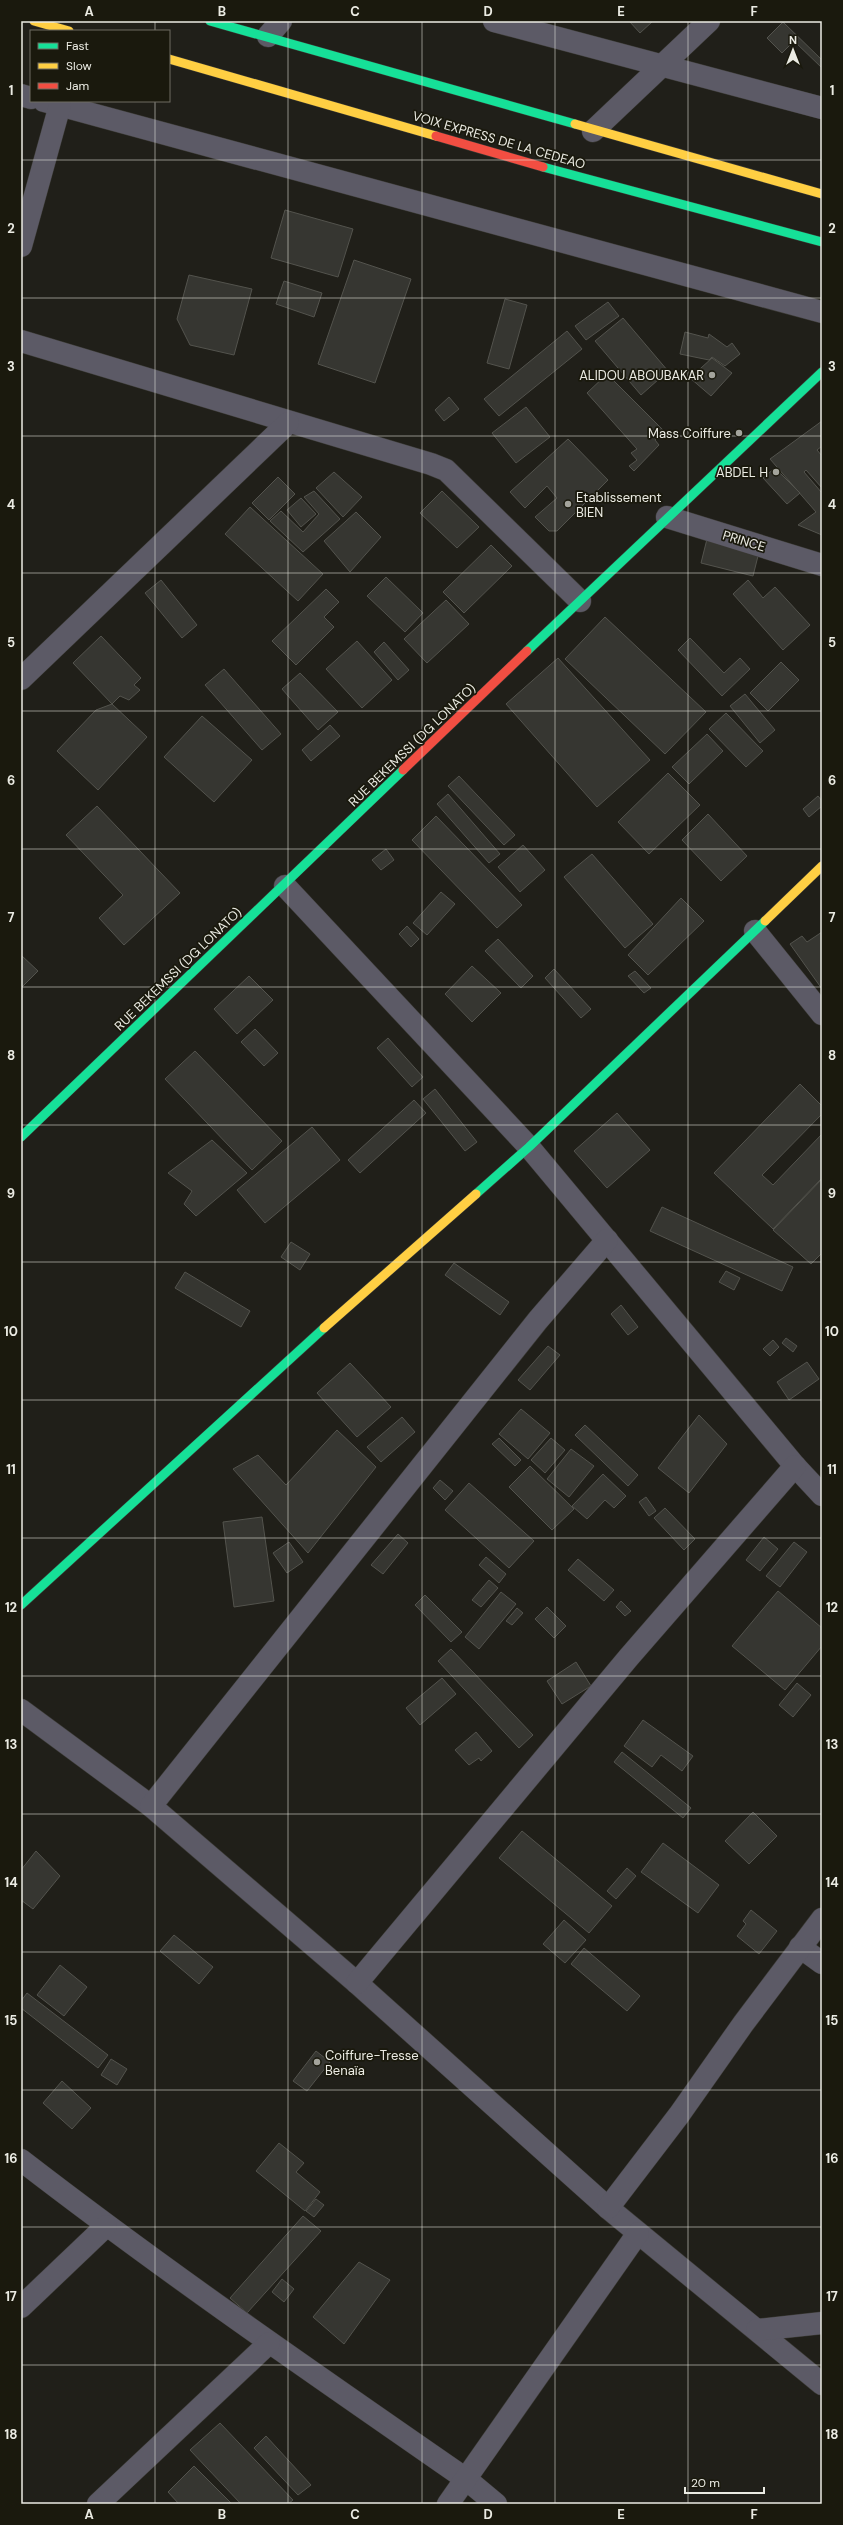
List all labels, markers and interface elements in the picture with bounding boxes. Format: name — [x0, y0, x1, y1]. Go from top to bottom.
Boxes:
text: A — [84, 3, 94, 20]
text: B — [218, 3, 226, 20]
text: C — [350, 3, 360, 20]
text: D — [483, 3, 493, 20]
text: E — [617, 3, 625, 20]
text: F — [750, 3, 758, 20]
legend — [30, 30, 170, 102]
north arrow — [773, 30, 813, 70]
text: N — [789, 33, 797, 47]
text: Fast — [66, 38, 89, 54]
text: Slow — [66, 58, 92, 74]
text: Jam — [66, 78, 89, 94]
text: 1 — [9, 82, 13, 99]
text: 1 — [830, 82, 834, 99]
street label: VOIX EXPRESS DE LA CEDEAO — [411, 107, 587, 173]
text: 2 — [7, 220, 15, 237]
text: 2 — [828, 220, 836, 237]
text: 3 — [7, 358, 15, 375]
text: 3 — [828, 358, 836, 375]
place label: ALIDOU ABOUBAKAR — [579, 367, 704, 384]
marker: ALIDOU ABOUBAKAR — [707, 370, 717, 380]
place label: Mass Coiffure — [648, 425, 731, 442]
marker: Mass Coiffure — [734, 428, 744, 438]
place label: ABDEL H — [716, 464, 768, 481]
marker: ABDEL H — [771, 467, 781, 477]
place label: Etablissement BIEN — [576, 489, 662, 521]
text: 4 — [7, 496, 15, 513]
text: 4 — [828, 496, 836, 513]
marker: Etablissement BIEN — [563, 499, 573, 509]
street label: PRINCE — [720, 526, 768, 556]
text: 5 — [7, 634, 15, 651]
text: 5 — [828, 634, 836, 651]
street label: RUE BEKEMSSI (DG LONATO) — [345, 680, 479, 810]
text: 6 — [7, 772, 15, 789]
text: 6 — [828, 772, 836, 789]
street label: RUE BEKEMSSI (DG LONATO) — [111, 904, 245, 1034]
text: 7 — [8, 909, 15, 926]
text: 7 — [829, 909, 836, 926]
text: 8 — [7, 1047, 15, 1064]
text: 8 — [828, 1047, 836, 1064]
text: 9 — [7, 1185, 15, 1202]
text: 9 — [828, 1185, 836, 1202]
text: 10 — [4, 1323, 18, 1340]
text: 10 — [825, 1323, 839, 1340]
text: 11 — [6, 1461, 16, 1478]
text: 11 — [827, 1461, 837, 1478]
text: 12 — [5, 1599, 17, 1616]
text: 12 — [826, 1599, 838, 1616]
text: 13 — [5, 1736, 17, 1753]
text: 13 — [826, 1736, 838, 1753]
text: 14 — [4, 1874, 18, 1891]
text: 14 — [825, 1874, 839, 1891]
text: 15 — [5, 2012, 17, 2029]
text: 15 — [826, 2012, 838, 2029]
place label: Coiffure-Tresse Benaïa — [325, 2047, 419, 2079]
marker: Coiffure-Tresse Benaïa — [312, 2057, 322, 2067]
text: 16 — [5, 2150, 17, 2167]
text: 16 — [826, 2150, 838, 2167]
text: 17 — [5, 2288, 17, 2305]
text: 17 — [826, 2288, 838, 2305]
text: 18 — [5, 2426, 17, 2443]
text: 18 — [826, 2426, 838, 2443]
scale bar — [685, 2469, 764, 2495]
text: 20 m — [691, 2475, 720, 2491]
text: A — [84, 2506, 94, 2523]
text: B — [218, 2506, 226, 2523]
text: C — [350, 2506, 360, 2523]
text: D — [483, 2506, 493, 2523]
text: E — [617, 2506, 625, 2523]
text: F — [750, 2506, 758, 2523]

